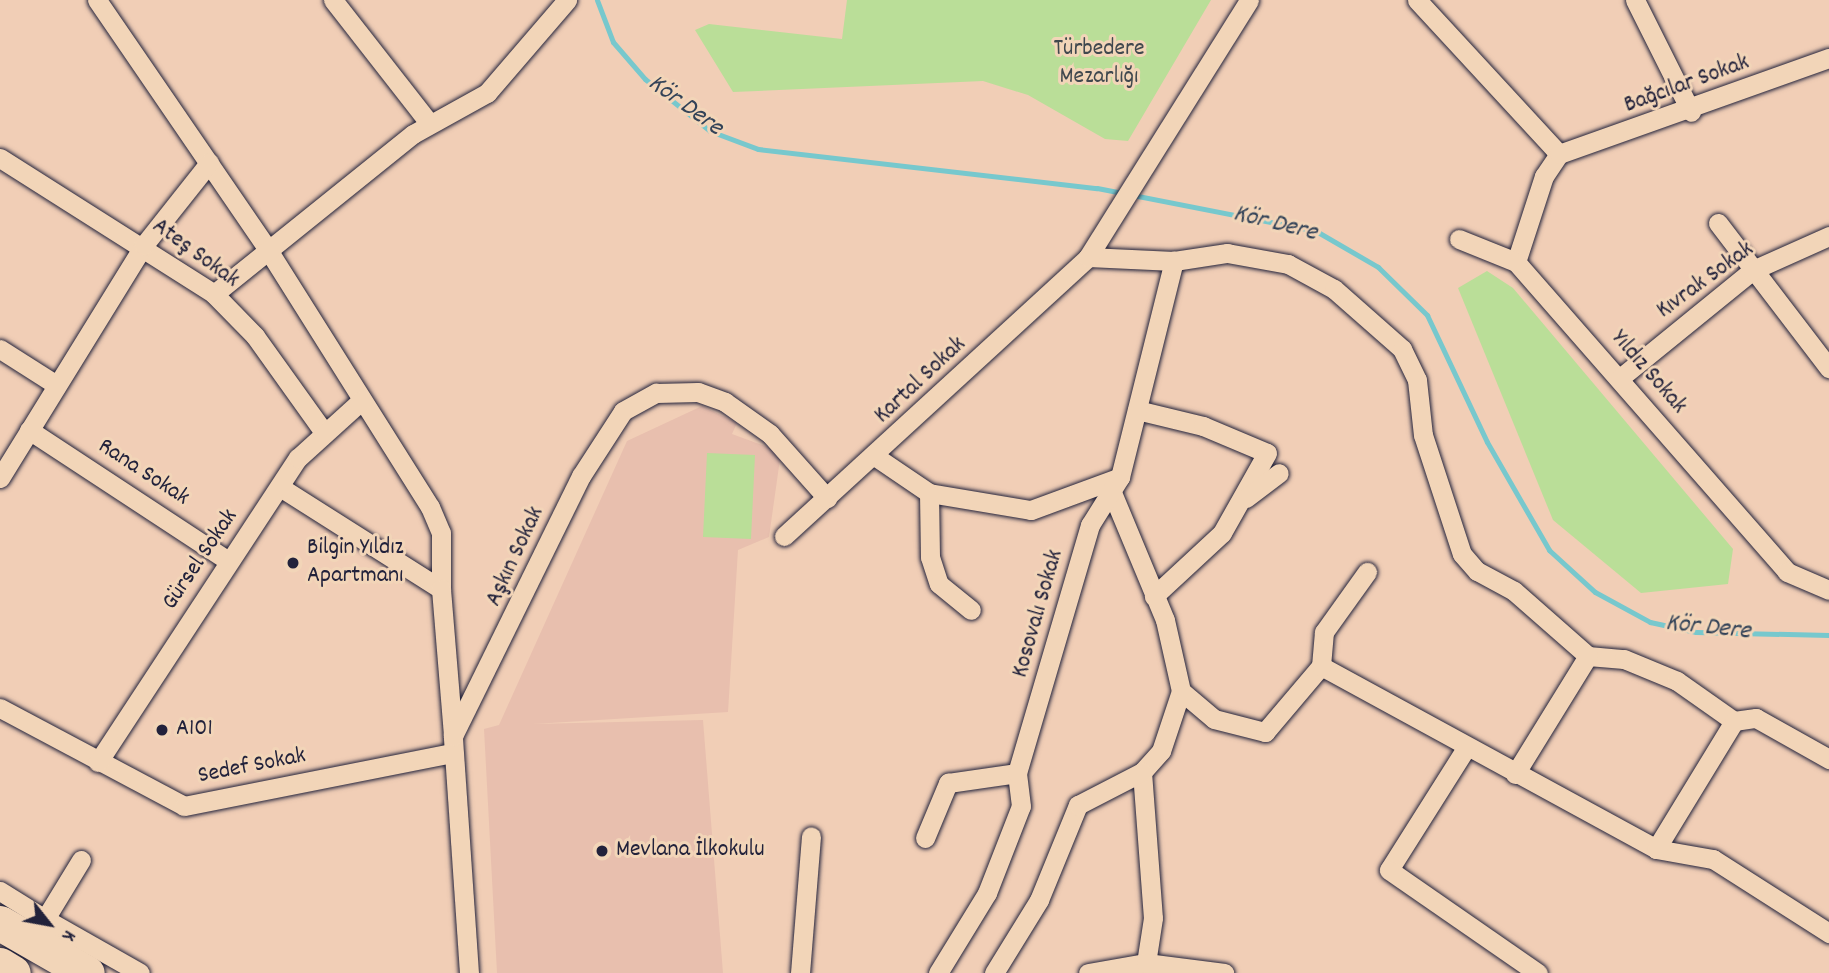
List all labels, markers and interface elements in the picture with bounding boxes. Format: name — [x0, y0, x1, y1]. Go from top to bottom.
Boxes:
park label: Türbedere Mezarlığı — [1053, 36, 1145, 92]
street label: Bağcılar Sokak — [1621, 49, 1753, 121]
water label: Kör Dere — [641, 68, 729, 144]
water label: Kör Dere — [1230, 199, 1320, 249]
street label: Ateş Sokak — [146, 213, 244, 295]
street label: Kıvrak Sokak — [1652, 236, 1760, 326]
street label: Yıldız Sokak — [1604, 325, 1692, 421]
street label: Kartal Sokak — [869, 331, 973, 431]
street label: Rana Sokak — [92, 433, 194, 513]
street label: Aşkın Sokak — [480, 503, 552, 611]
street label: Gürsel Sokak — [157, 504, 245, 616]
place label: Bilgin Yıldız Apartmanı — [307, 535, 404, 591]
street label: Kosovalı Sokak — [1007, 547, 1071, 681]
marker: Bilgin Yıldız Apartmanı — [285, 555, 301, 571]
water label: Kör Dere — [1664, 608, 1752, 648]
place label: A101 — [176, 716, 213, 744]
marker: A101 — [154, 722, 170, 738]
street label: Sedef Sokak — [196, 742, 308, 792]
place label: Mevlana İlkokulu — [616, 837, 765, 865]
marker: Mevlana İlkokulu — [594, 843, 610, 859]
north arrow — [14, 889, 84, 959]
text: K — [54, 924, 81, 946]

